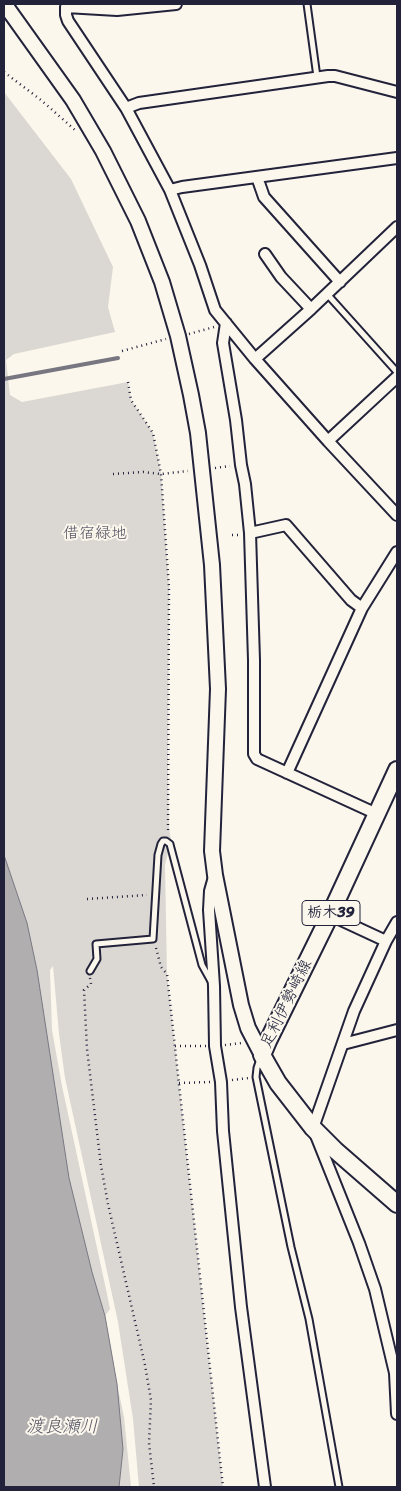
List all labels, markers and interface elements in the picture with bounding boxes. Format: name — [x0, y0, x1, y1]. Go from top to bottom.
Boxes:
park label: 借宿緑地 — [63, 524, 127, 544]
road number: 栃木39 — [302, 900, 360, 926]
street label: 足利伊勢崎線 — [257, 957, 317, 1051]
water label: 渡良瀬川 — [26, 1416, 98, 1438]

